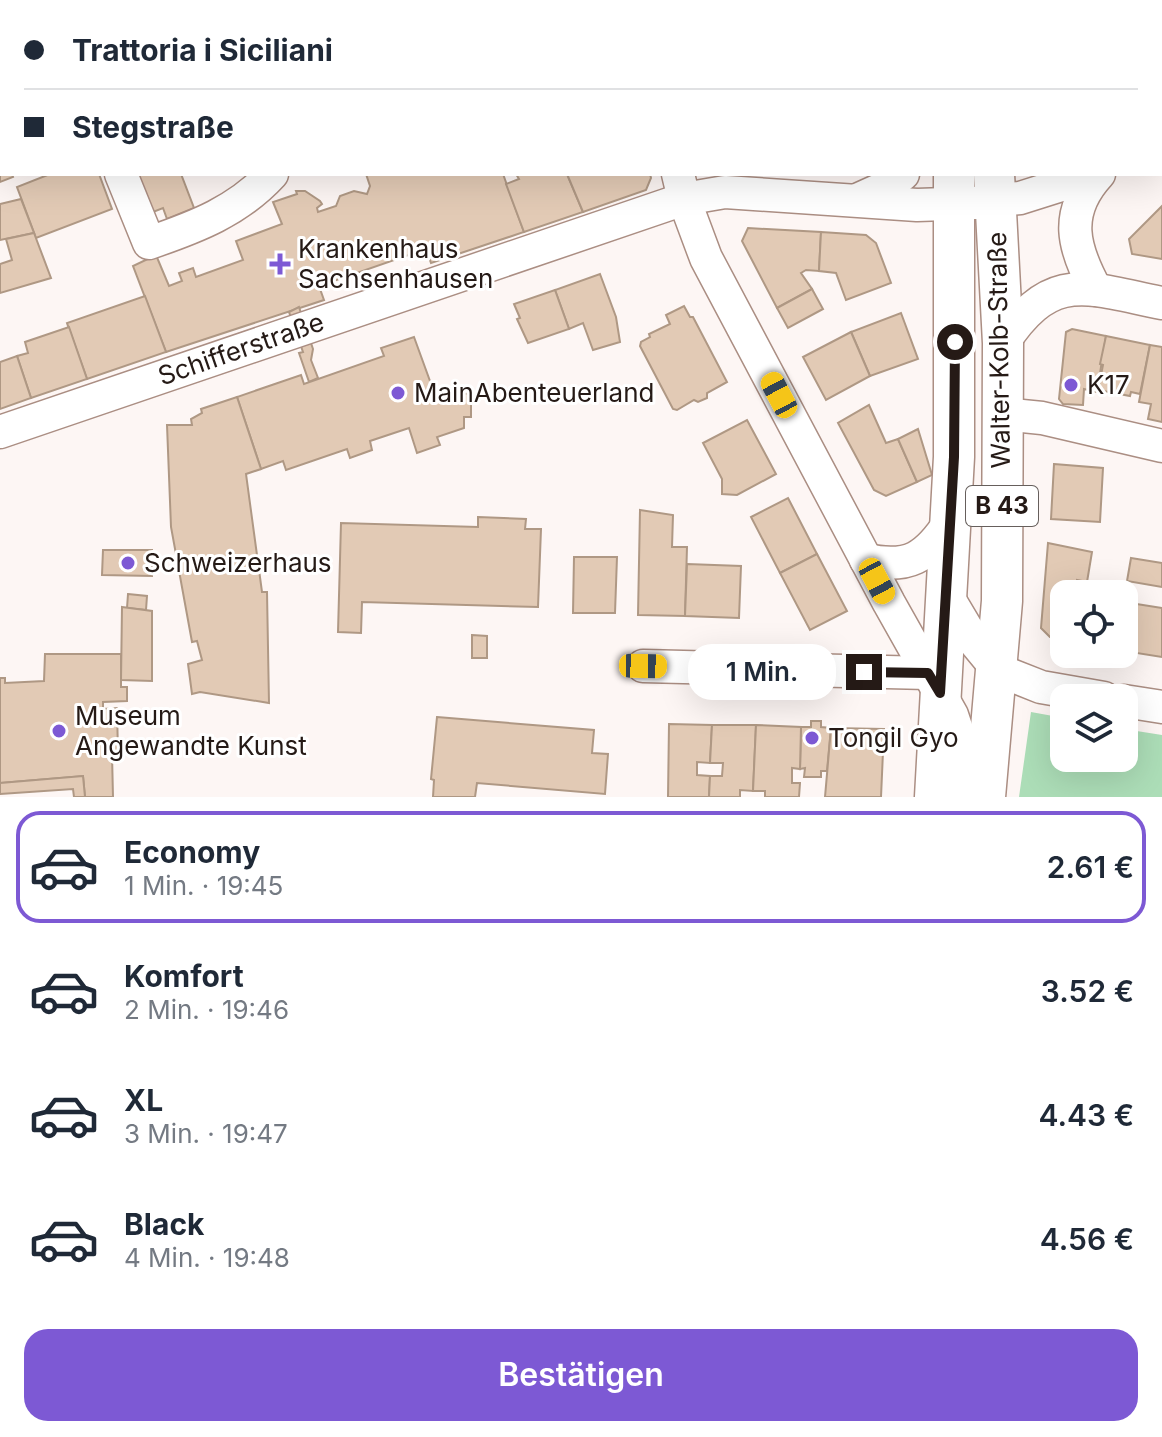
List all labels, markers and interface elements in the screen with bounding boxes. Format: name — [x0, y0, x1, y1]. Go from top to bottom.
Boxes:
text: Trattoria i Siciliani — [72, 32, 333, 68]
text: Stegstraße — [72, 109, 234, 145]
street label: Walter-Kolb-Straße — [981, 231, 1016, 469]
place label: Krankenhaus Sachsenhausen — [298, 233, 493, 294]
marker: Krankenhaus Sachsenhausen — [269, 253, 291, 275]
street label: Schifferstraße — [154, 306, 328, 391]
route start — [937, 324, 973, 360]
car — [757, 368, 801, 422]
place label: K17 — [1087, 369, 1130, 400]
marker: K17 — [1062, 376, 1080, 394]
place label: MainAbenteuerland — [414, 377, 654, 408]
marker: MainAbenteuerland — [389, 384, 407, 402]
road number: B 43 — [966, 486, 1038, 526]
place label: Schweizerhaus — [144, 547, 332, 578]
marker: Schweizerhaus — [119, 554, 137, 572]
car — [855, 554, 899, 608]
map controls — [1050, 580, 1138, 772]
button: locate — [1050, 580, 1138, 668]
callout: 1 Min. — [688, 644, 836, 700]
car — [619, 654, 667, 678]
route end — [846, 654, 882, 690]
text: 1 Min. — [726, 656, 798, 687]
button: layers — [1050, 684, 1138, 772]
place label: Museum Angewandte Kunst — [75, 700, 307, 761]
marker: Museum Angewandte Kunst — [50, 722, 68, 740]
place label: Tongil Gyo — [828, 722, 959, 753]
marker: Tongil Gyo — [803, 729, 821, 747]
icon: car — [28, 831, 100, 903]
text: Economy — [124, 834, 260, 870]
text: 2.61 € — [1047, 849, 1134, 885]
text: 1 Min. · 19:45 — [124, 870, 283, 901]
icon: car — [28, 955, 100, 1027]
text: Komfort — [124, 958, 244, 994]
text: 3.52 € — [1041, 973, 1134, 1009]
text: 2 Min. · 19:46 — [124, 994, 289, 1025]
icon: car — [28, 1079, 100, 1151]
text: XL — [124, 1082, 163, 1118]
text: 4.43 € — [1038, 1097, 1134, 1133]
text: 3 Min. · 19:47 — [124, 1118, 288, 1149]
icon: car — [28, 1203, 100, 1275]
text: Black — [124, 1206, 204, 1242]
text: 4.56 € — [1040, 1221, 1134, 1257]
text: 4 Min. · 19:48 — [124, 1242, 290, 1273]
button: Bestätigen — [24, 1329, 1138, 1421]

